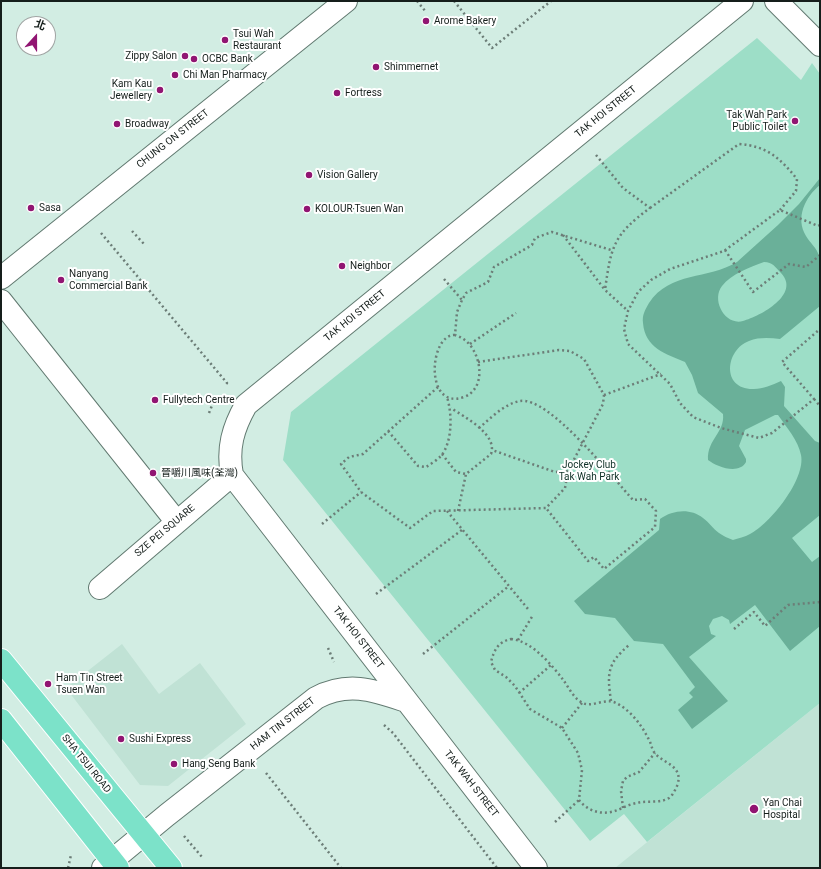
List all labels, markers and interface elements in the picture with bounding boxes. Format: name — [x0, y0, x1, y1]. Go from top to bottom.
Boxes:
place label: Arome Bakery — [434, 15, 496, 27]
north arrow — [16, 16, 56, 56]
marker: Arome Bakery — [421, 16, 431, 26]
text: 北 — [33, 17, 48, 33]
place label: Tsui Wah Restaurant — [233, 28, 281, 52]
marker: Tsui Wah Restaurant — [220, 35, 230, 45]
place label: Zippy Salon — [125, 50, 177, 62]
marker: Zippy Salon — [180, 51, 190, 61]
place label: OCBC Bank — [202, 53, 253, 65]
marker: OCBC Bank — [189, 54, 199, 64]
place label: Shimmernet — [384, 61, 438, 73]
marker: Shimmernet — [371, 62, 381, 72]
place label: Chi Man Pharmacy — [183, 69, 267, 81]
marker: Chi Man Pharmacy — [170, 70, 180, 80]
place label: Kam Kau Jewellery — [110, 78, 152, 102]
street label: TAK HOI STREET — [573, 84, 639, 140]
marker: Kam Kau Jewellery — [155, 85, 165, 95]
place label: Fortress — [345, 87, 382, 99]
marker: Fortress — [332, 88, 342, 98]
street label: CHUNG ON STREET — [134, 107, 212, 171]
place label: Tak Wah Park Public Toilet — [726, 109, 787, 132]
marker: Tak Wah Park Public Toilet — [790, 116, 800, 126]
place label: Broadway — [125, 118, 169, 130]
marker: Broadway — [112, 119, 122, 129]
place label: Vision Gallery — [317, 169, 378, 181]
marker: Vision Gallery — [304, 170, 314, 180]
place label: Sasa — [39, 202, 61, 214]
marker: Sasa — [26, 203, 36, 213]
place label: KOLOUR‧Tsuen Wan — [315, 203, 404, 215]
marker: KOLOUR‧Tsuen Wan — [302, 204, 312, 214]
place label: Neighbor — [350, 260, 391, 272]
marker: Neighbor — [337, 261, 347, 271]
place label: Nanyang Commercial Bank — [69, 268, 148, 292]
marker: Nanyang Commercial Bank — [56, 275, 66, 285]
street label: TAK HOI STREET — [322, 288, 388, 344]
place label: Fullytech Centre — [163, 394, 235, 406]
marker: Fullytech Centre — [150, 395, 160, 405]
park label: Jockey Club Tak Wah Park — [559, 459, 619, 482]
place label: 晉嚼川風味(荃灣) — [161, 467, 238, 479]
marker: 晉嚼川風味(荃灣) — [148, 468, 158, 478]
street label: SZE PEI SQUARE — [132, 502, 198, 560]
street label: TAK HOI STREET — [330, 605, 386, 671]
place label: Ham Tin Street Tsuen Wan — [56, 672, 123, 696]
marker: Ham Tin Street Tsuen Wan — [43, 679, 53, 689]
street label: HAM TIN STREET — [248, 695, 318, 753]
street label: SHA TSUI ROAD — [59, 732, 113, 796]
place label: Sushi Express — [129, 733, 191, 745]
marker: Sushi Express — [116, 734, 126, 744]
street label: TAK WAH STREET — [441, 748, 501, 820]
place label: Hang Seng Bank — [182, 758, 255, 770]
marker: Hang Seng Bank — [169, 759, 179, 769]
place label: Yan Chai Hospital — [763, 797, 802, 820]
marker: Yan Chai Hospital — [748, 803, 760, 815]

